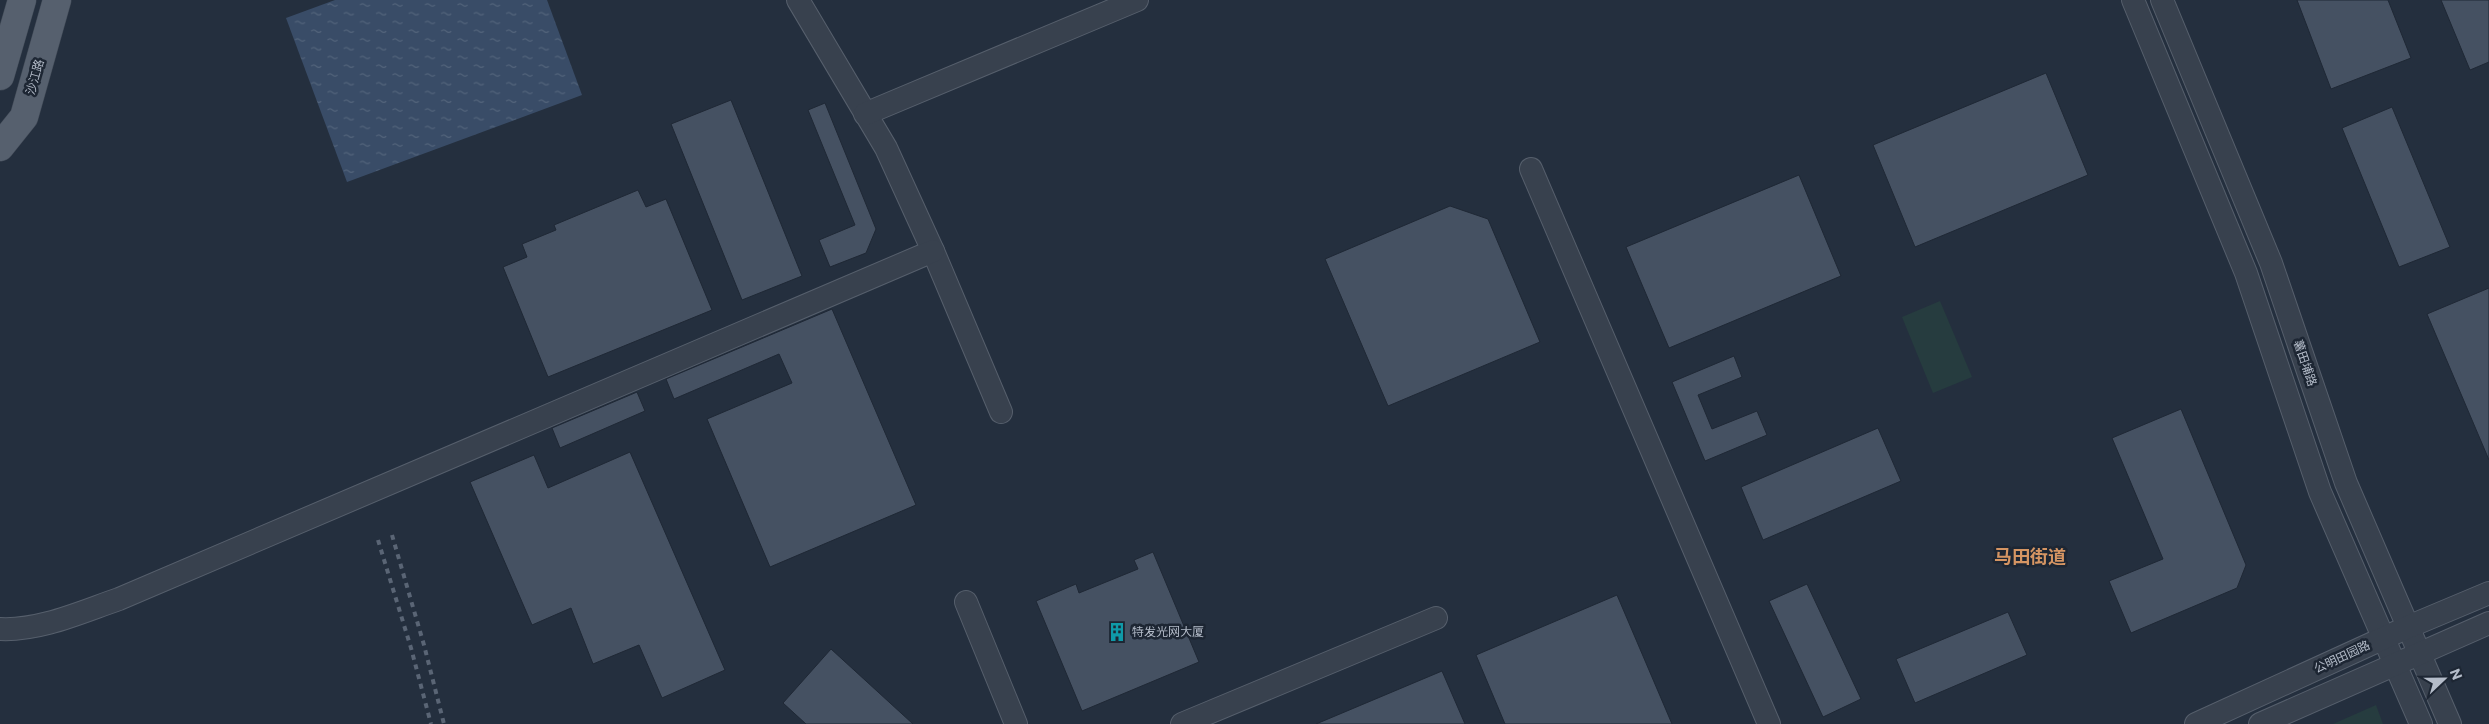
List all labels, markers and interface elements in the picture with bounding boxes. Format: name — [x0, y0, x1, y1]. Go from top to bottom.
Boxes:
street label: 沙江路 — [22, 57, 46, 96]
street label: 薯田埔路 — [2292, 338, 2320, 388]
district label: 马田街道 — [1994, 545, 2066, 567]
building icon: 特发光网大厦 — [1106, 621, 1128, 643]
place label: 特发光网大厦 — [1132, 624, 1204, 638]
street label: 公明田园路 — [2311, 637, 2372, 675]
north arrow — [2419, 654, 2469, 704]
text: N — [2447, 666, 2466, 682]

